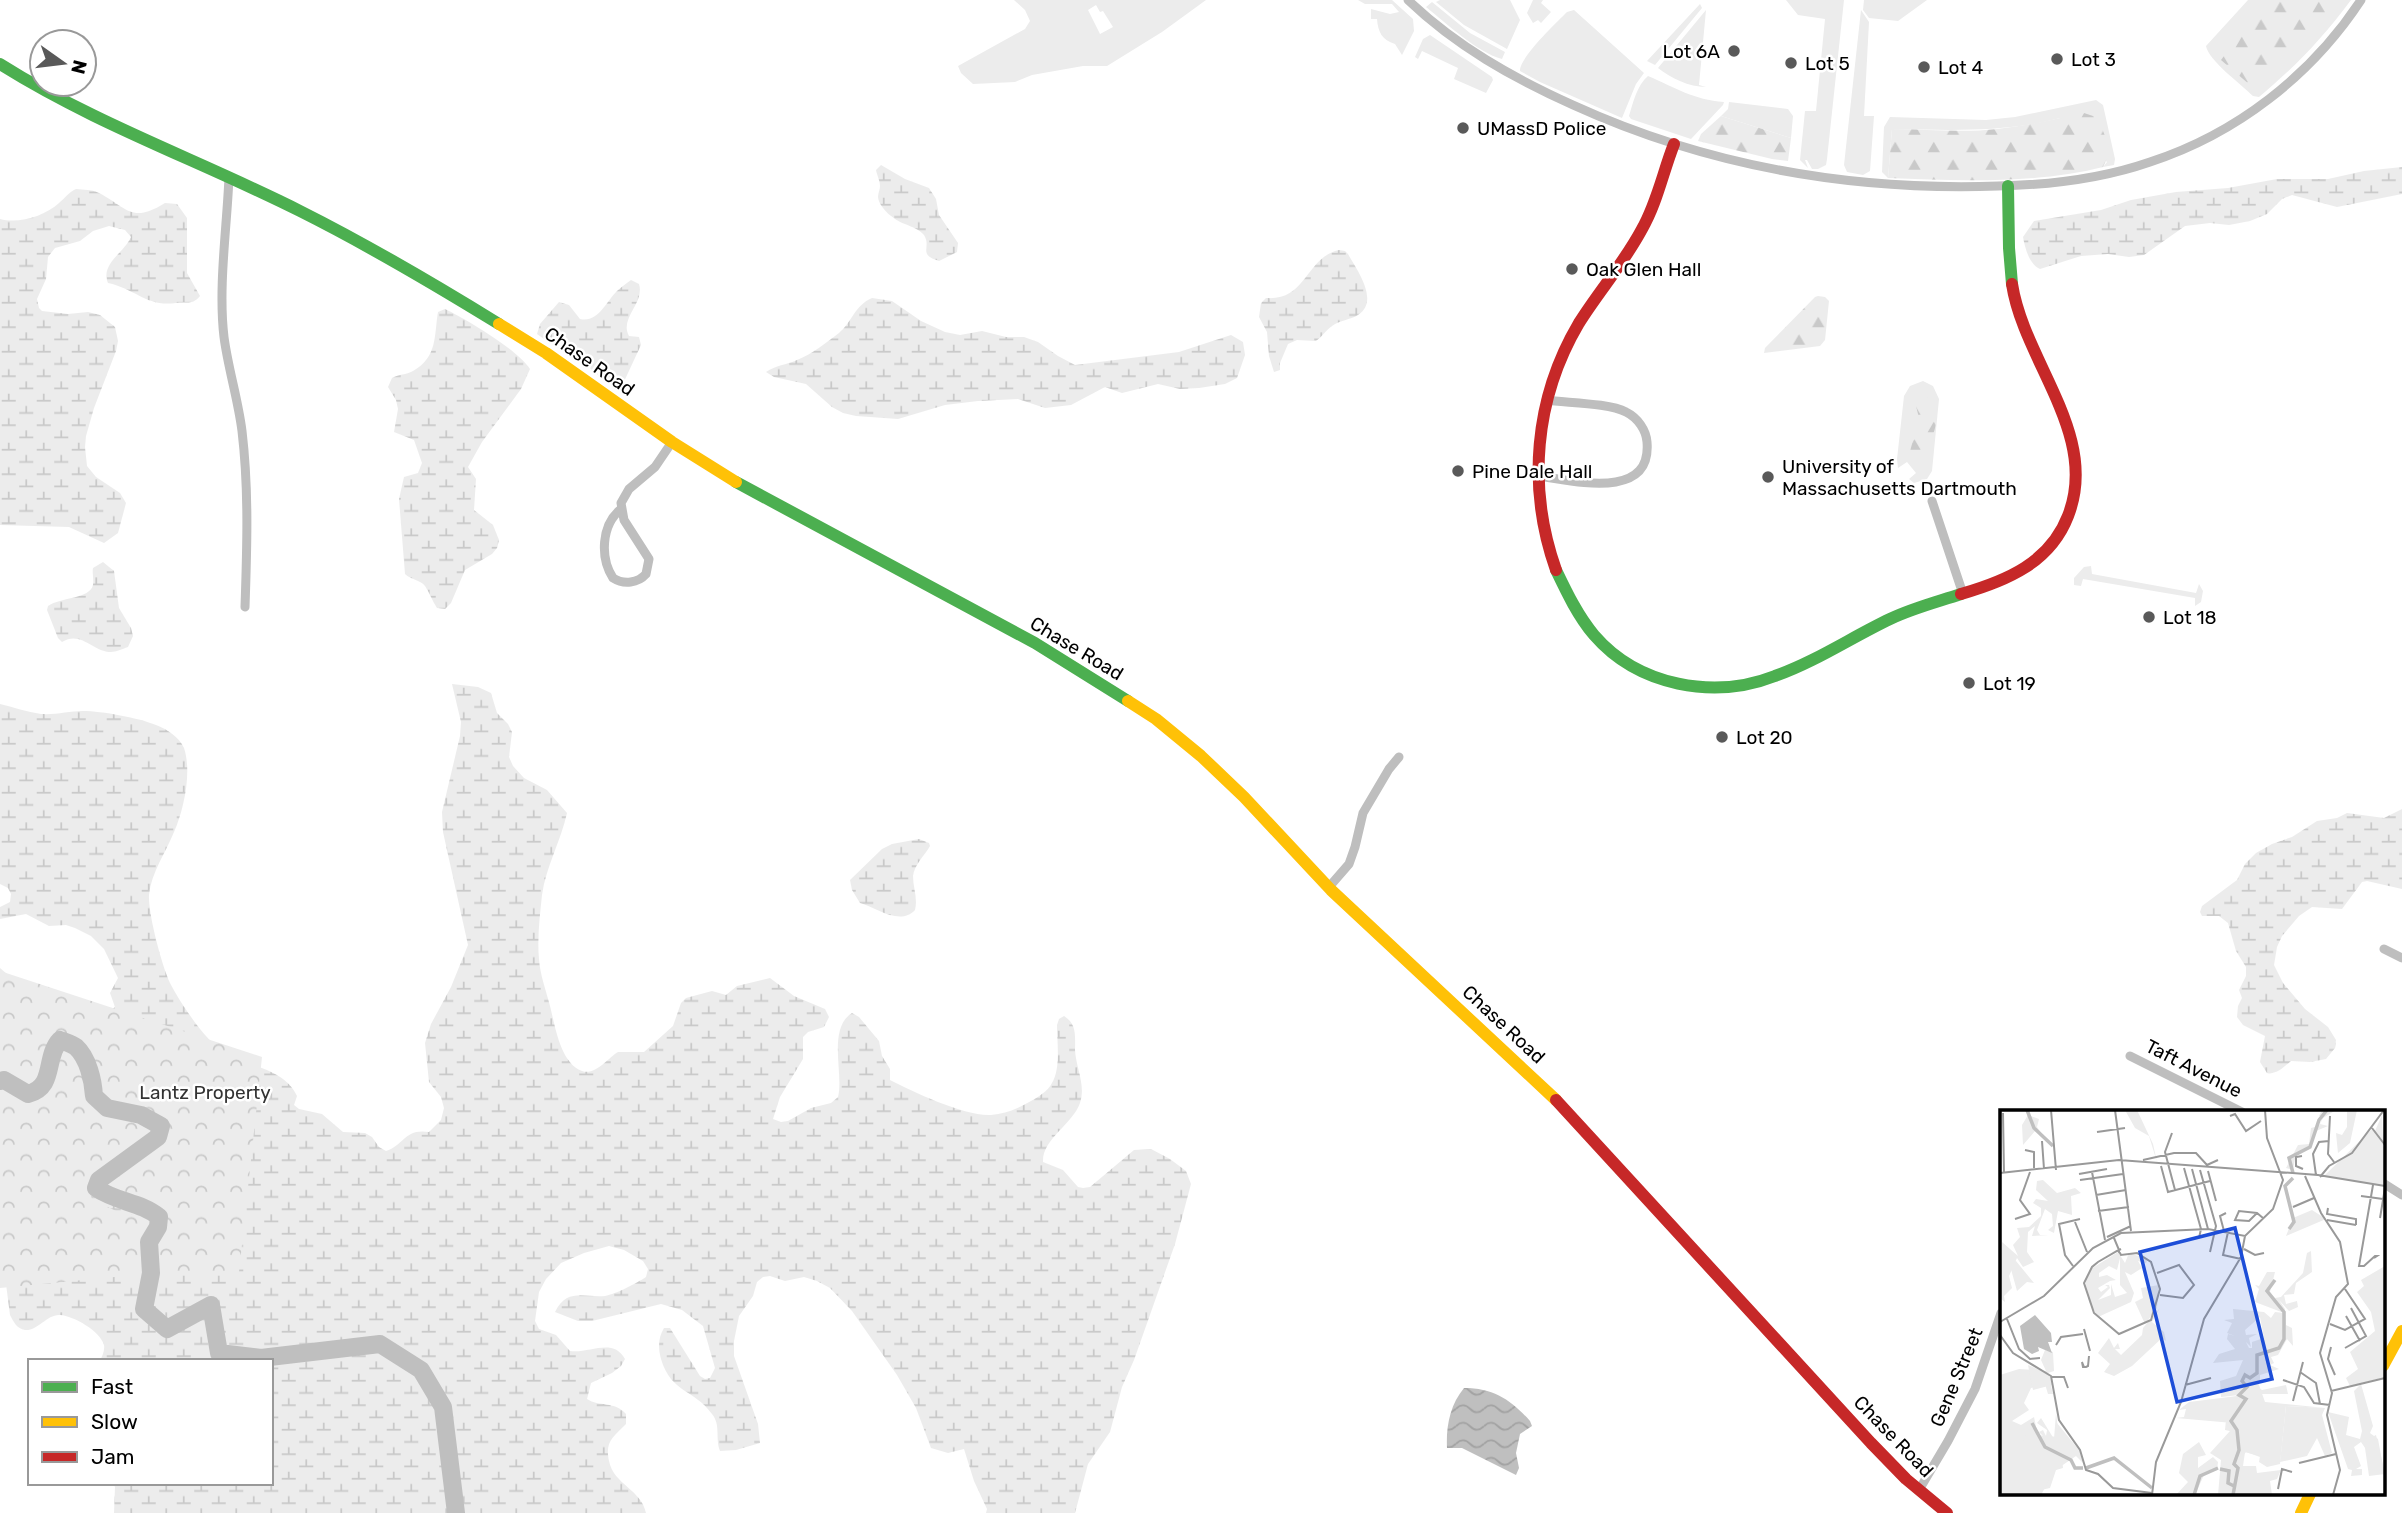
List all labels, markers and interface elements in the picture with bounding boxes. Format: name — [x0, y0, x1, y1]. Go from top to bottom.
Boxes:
north arrow — [28, 28, 98, 98]
place label: Lot 6A — [1662, 40, 1720, 63]
marker: Lot 6A — [1726, 43, 1742, 59]
place label: Lot 3 — [2071, 48, 2116, 71]
marker: Lot 3 — [2049, 51, 2065, 67]
place label: Lot 5 — [1805, 52, 1850, 75]
marker: Lot 5 — [1783, 55, 1799, 71]
place label: Lot 4 — [1938, 56, 1983, 79]
text: N — [66, 58, 92, 76]
marker: Lot 4 — [1916, 59, 1932, 75]
place label: UMassD Police — [1477, 117, 1606, 140]
marker: UMassD Police — [1455, 120, 1471, 136]
place label: Oak Glen Hall — [1586, 258, 1701, 281]
marker: Oak Glen Hall — [1564, 261, 1580, 277]
street label: Chase Road — [540, 322, 639, 401]
place label: University of Massachusetts Dartmouth — [1782, 455, 2017, 500]
place label: Pine Dale Hall — [1472, 460, 1592, 483]
marker: Pine Dale Hall — [1450, 463, 1466, 479]
marker: University of Massachusetts Dartmouth — [1760, 469, 1776, 485]
place label: Lot 18 — [2163, 606, 2217, 629]
marker: Lot 18 — [2141, 609, 2157, 625]
street label: Chase Road — [1026, 612, 1128, 685]
place label: Lot 19 — [1983, 672, 2036, 695]
marker: Lot 19 — [1961, 675, 1977, 691]
place label: Lot 20 — [1736, 726, 1793, 749]
marker: Lot 20 — [1714, 729, 1730, 745]
street label: Chase Road — [1458, 980, 1550, 1068]
street label: Taft Avenue — [2142, 1034, 2246, 1103]
park label: Lantz Property — [139, 1081, 271, 1104]
inset map — [2000, 1110, 2384, 1496]
street label: Gene Street — [1925, 1324, 1988, 1430]
legend — [28, 1359, 273, 1485]
text: Fast — [91, 1374, 133, 1399]
street label: Chase Road — [1849, 1391, 1938, 1482]
text: Slow — [91, 1409, 138, 1434]
text: Jam — [91, 1444, 135, 1469]

